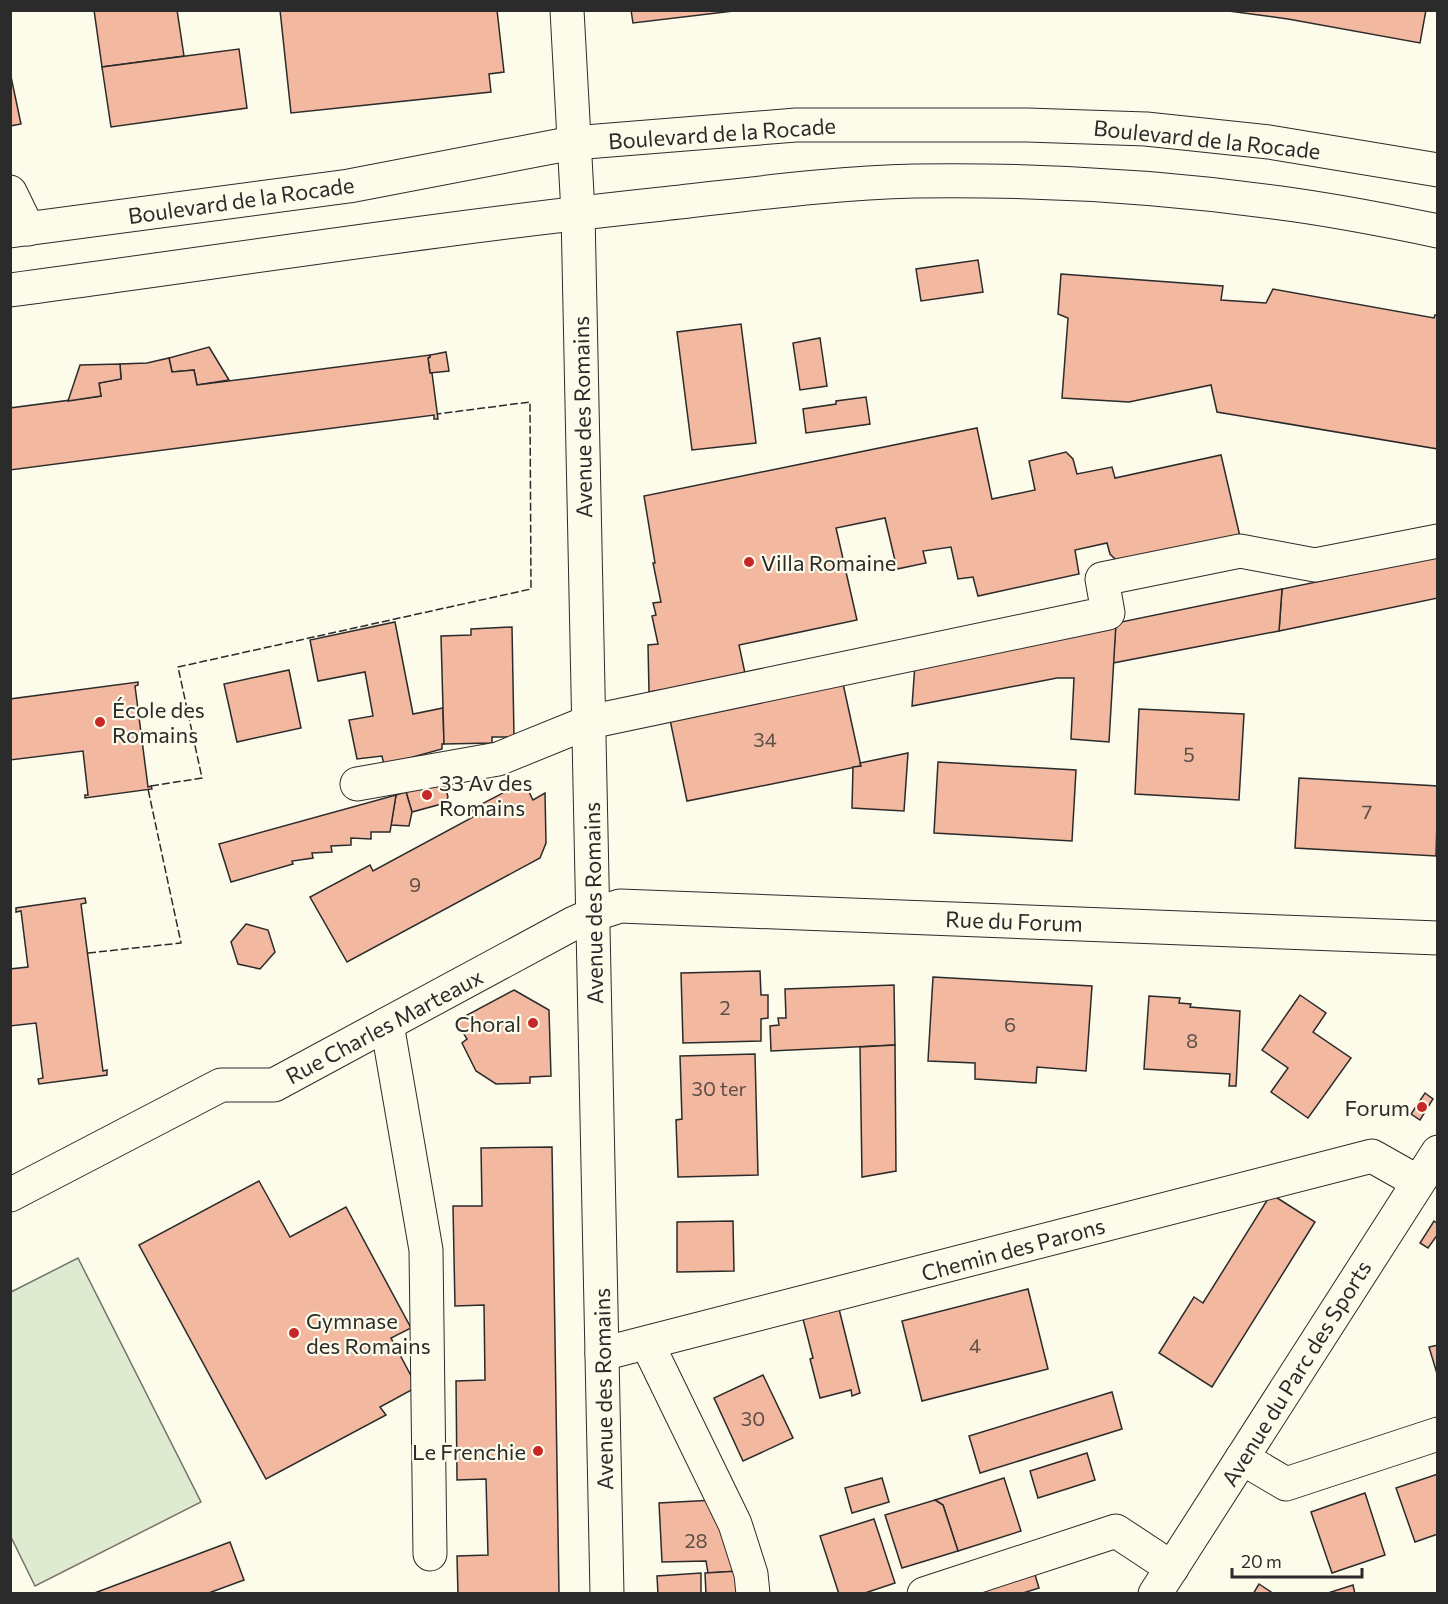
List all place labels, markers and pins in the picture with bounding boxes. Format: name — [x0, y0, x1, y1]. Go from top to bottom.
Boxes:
place label: Villa Romaine — [761, 549, 896, 576]
marker: Villa Romaine — [742, 555, 756, 569]
place label: École des Romains — [112, 696, 205, 748]
marker: École des Romains — [93, 715, 107, 729]
place label: 33 Av des Romains — [439, 769, 532, 821]
marker: 33 Av des Romains — [420, 788, 434, 802]
place label: Choral — [455, 1010, 521, 1037]
marker: Choral — [526, 1016, 540, 1030]
place label: Forum — [1344, 1094, 1410, 1121]
marker: Forum — [1415, 1100, 1429, 1114]
place label: Gymnase des Romains — [306, 1307, 431, 1359]
marker: Gymnase des Romains — [287, 1326, 301, 1340]
place label: Le Frenchie — [412, 1438, 526, 1465]
marker: Le Frenchie — [531, 1444, 545, 1458]

